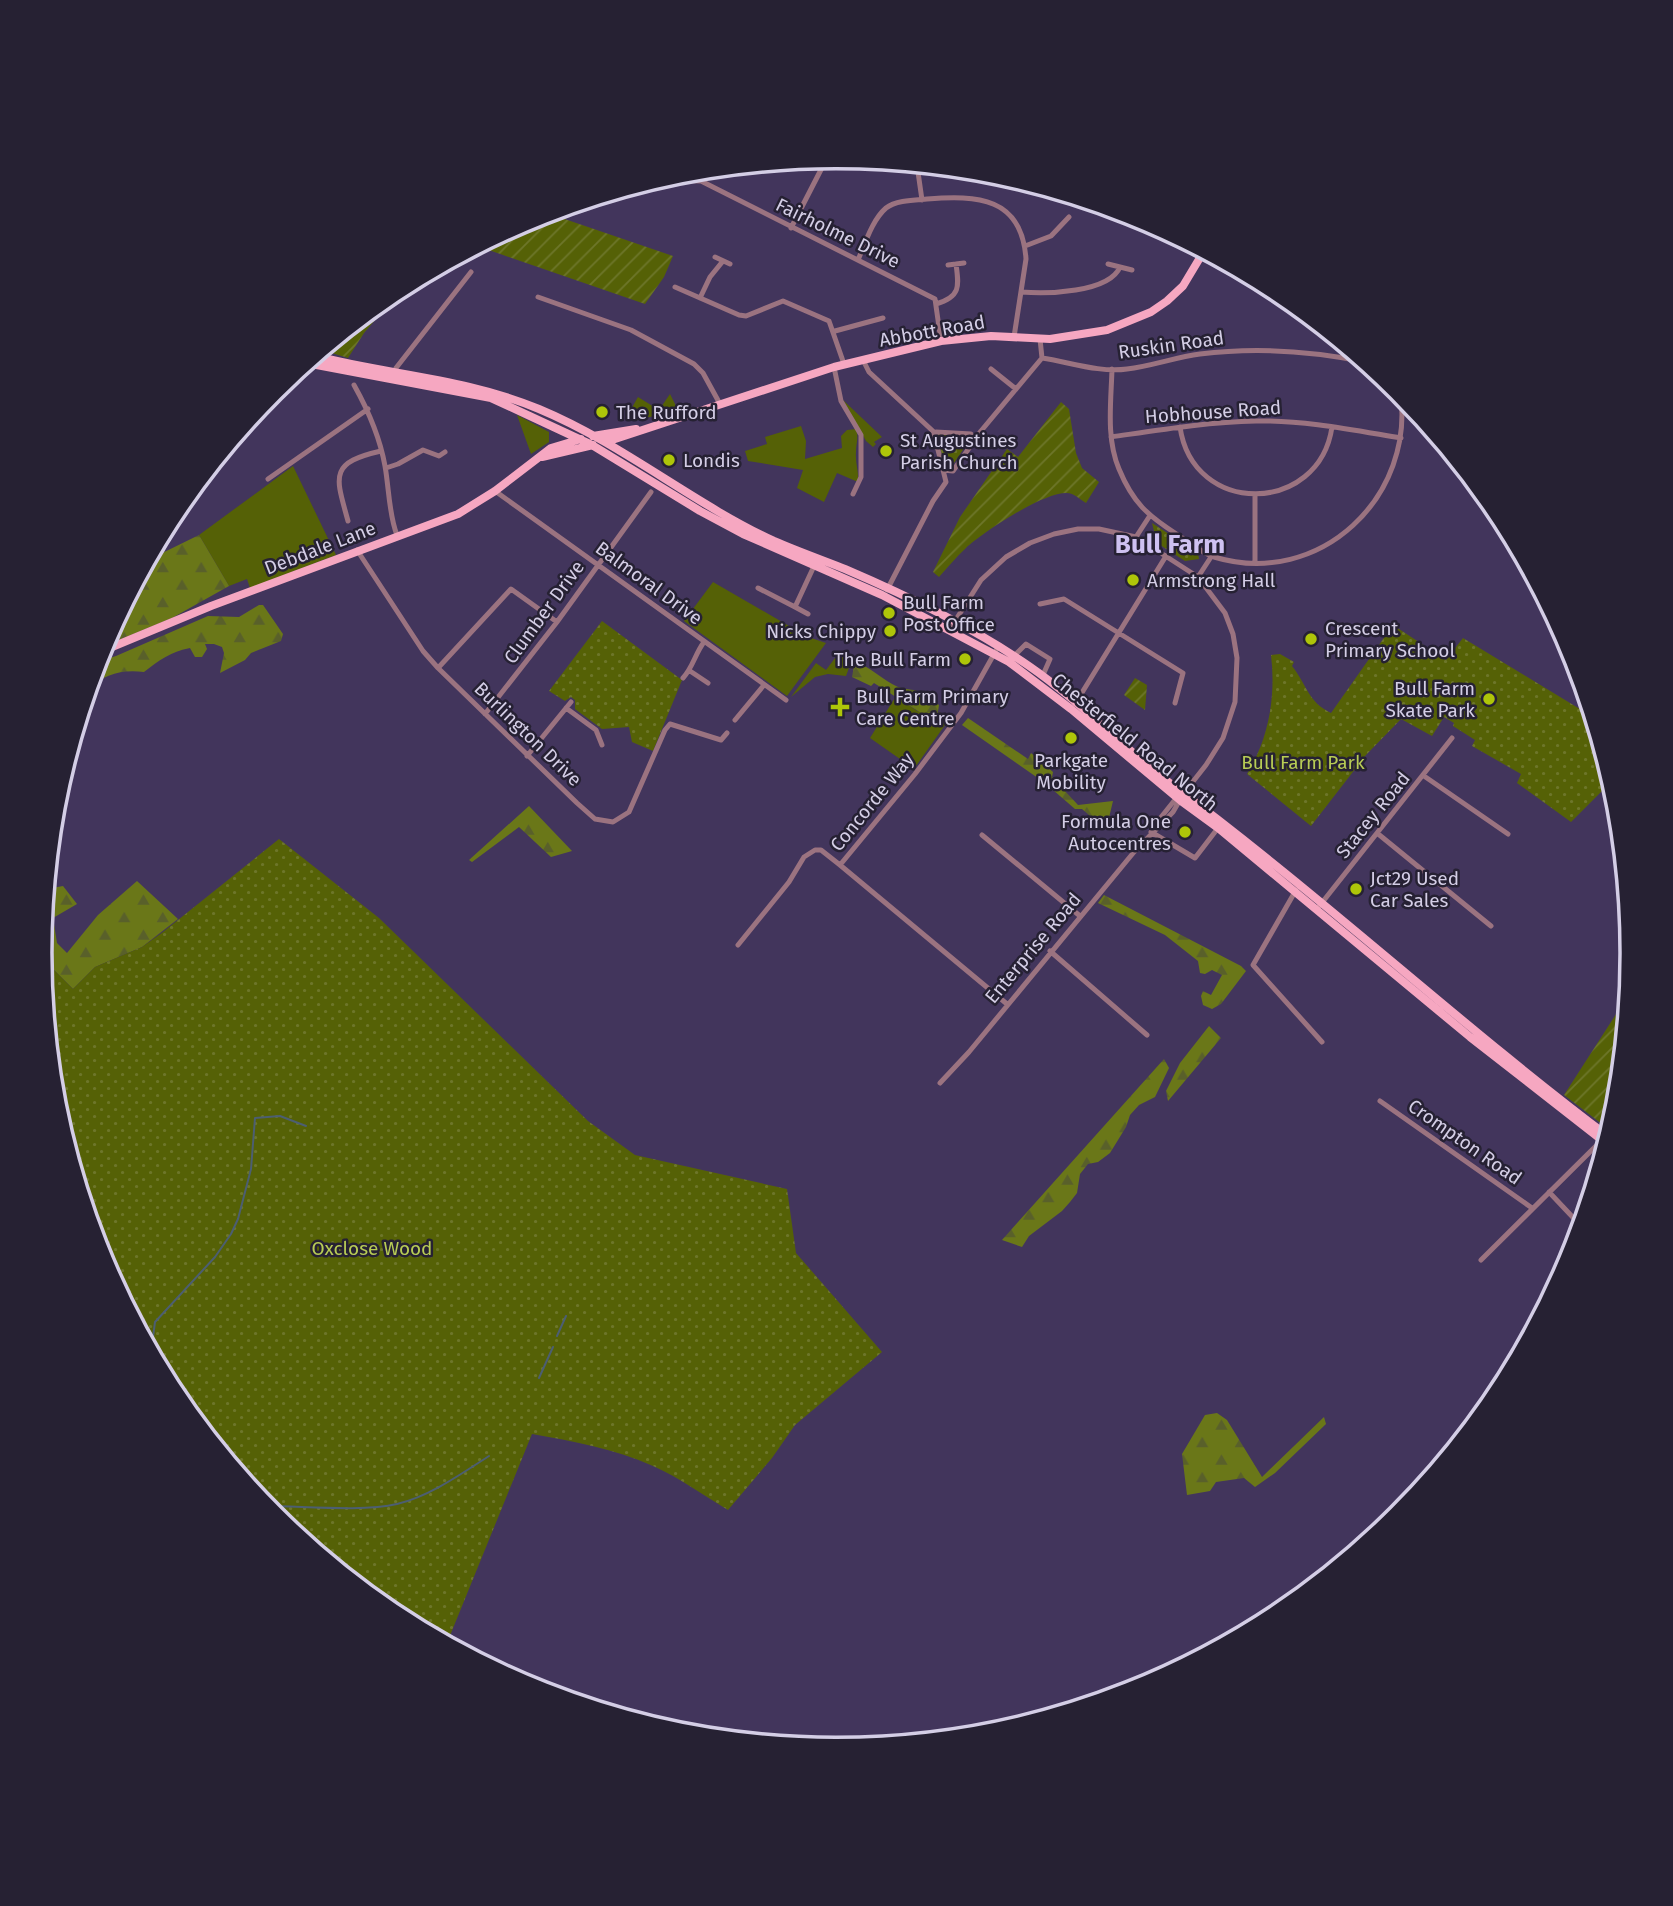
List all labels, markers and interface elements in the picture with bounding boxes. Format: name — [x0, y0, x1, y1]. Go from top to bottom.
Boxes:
street label: Fairholme Drive — [772, 193, 904, 273]
street label: Abbott Road — [877, 310, 987, 352]
street label: Ruskin Road — [1117, 326, 1225, 364]
street label: Hobhouse Road — [1144, 396, 1282, 428]
place label: The Rufford — [616, 401, 717, 424]
marker: The Rufford — [594, 404, 610, 420]
place label: St Augustines Parish Church — [900, 429, 1018, 474]
marker: St Augustines Parish Church — [878, 443, 894, 459]
place label: Londis — [683, 449, 740, 472]
marker: Londis — [661, 452, 677, 468]
street label: Debdale Lane — [261, 516, 379, 580]
district label: Bull Farm — [1115, 529, 1225, 560]
street label: Balmoral Drive — [591, 536, 707, 630]
street label: Clumber Drive — [499, 556, 589, 668]
place label: Armstrong Hall — [1147, 569, 1276, 592]
marker: Armstrong Hall — [1125, 572, 1141, 588]
place label: Bull Farm Post Office — [903, 591, 995, 636]
marker: Bull Farm Post Office — [881, 605, 897, 621]
place label: Crescent Primary School — [1325, 617, 1455, 662]
place label: Nicks Chippy — [766, 620, 877, 643]
marker: Nicks Chippy — [882, 623, 898, 639]
marker: Crescent Primary School — [1303, 631, 1319, 647]
place label: The Bull Farm — [834, 648, 951, 671]
marker: The Bull Farm — [957, 651, 973, 667]
street label: Chesterfield Road North — [1048, 668, 1222, 816]
street label: Burlington Drive — [470, 677, 586, 791]
place label: Bull Farm Skate Park — [1386, 677, 1475, 722]
place label: Bull Farm Primary Care Centre — [856, 685, 1009, 730]
marker: Bull Farm Skate Park — [1481, 691, 1497, 707]
marker: Bull Farm Primary Care Centre — [830, 697, 850, 717]
marker: Parkgate Mobility — [1063, 730, 1079, 746]
street label: Concorde Way — [825, 748, 919, 856]
place label: Parkgate Mobility — [1034, 749, 1108, 794]
park label: Bull Farm Park — [1241, 751, 1365, 774]
street label: Stacey Road — [1331, 767, 1415, 863]
place label: Formula One Autocentres — [1061, 810, 1171, 855]
marker: Formula One Autocentres — [1177, 824, 1193, 840]
place label: Jct29 Used Car Sales — [1370, 867, 1459, 912]
marker: Jct29 Used Car Sales — [1348, 881, 1364, 897]
street label: Enterprise Road — [980, 888, 1086, 1008]
street label: Crompton Road — [1404, 1094, 1526, 1190]
park label: Oxclose Wood — [312, 1237, 432, 1260]

